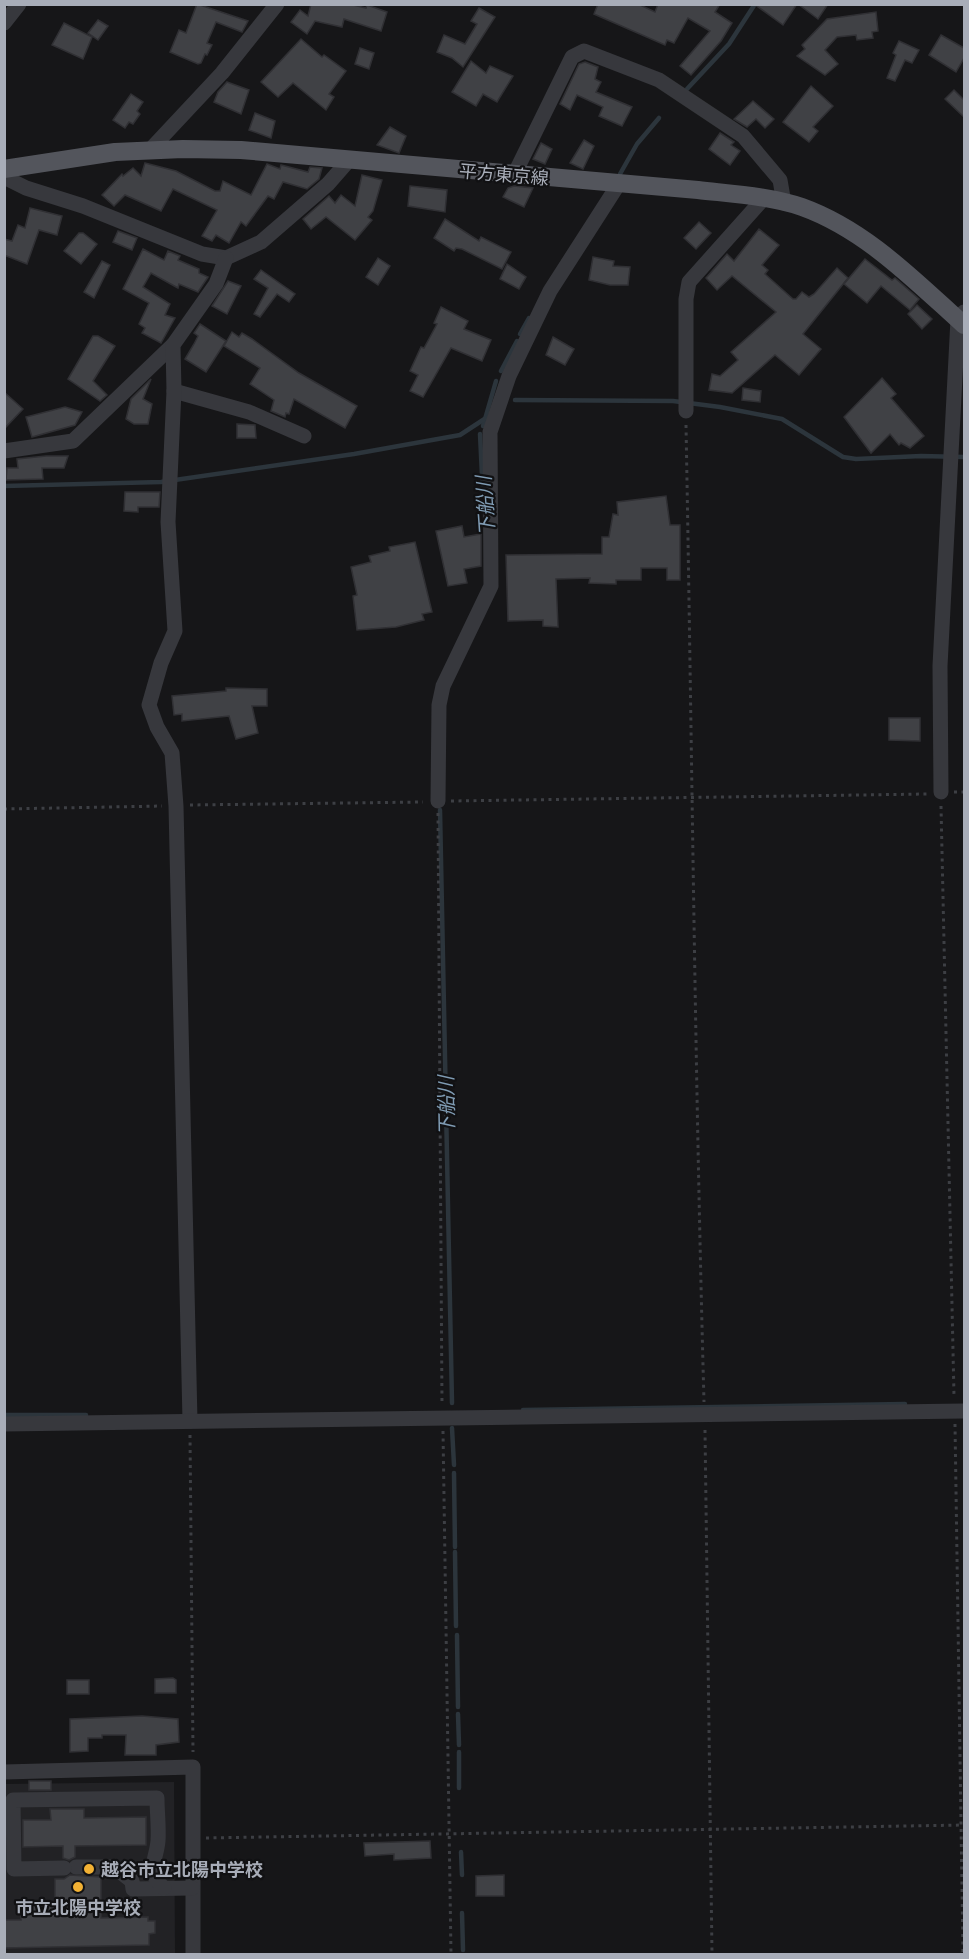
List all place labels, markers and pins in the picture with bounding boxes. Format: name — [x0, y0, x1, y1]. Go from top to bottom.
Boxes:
place label: 越谷市立北陽中学校 — [101, 1857, 263, 1881]
marker: 越谷市立北陽中学校 — [82, 1862, 96, 1876]
marker: 市立北陽中学校 — [71, 1880, 85, 1894]
place label: 市立北陽中学校 — [15, 1895, 141, 1919]

